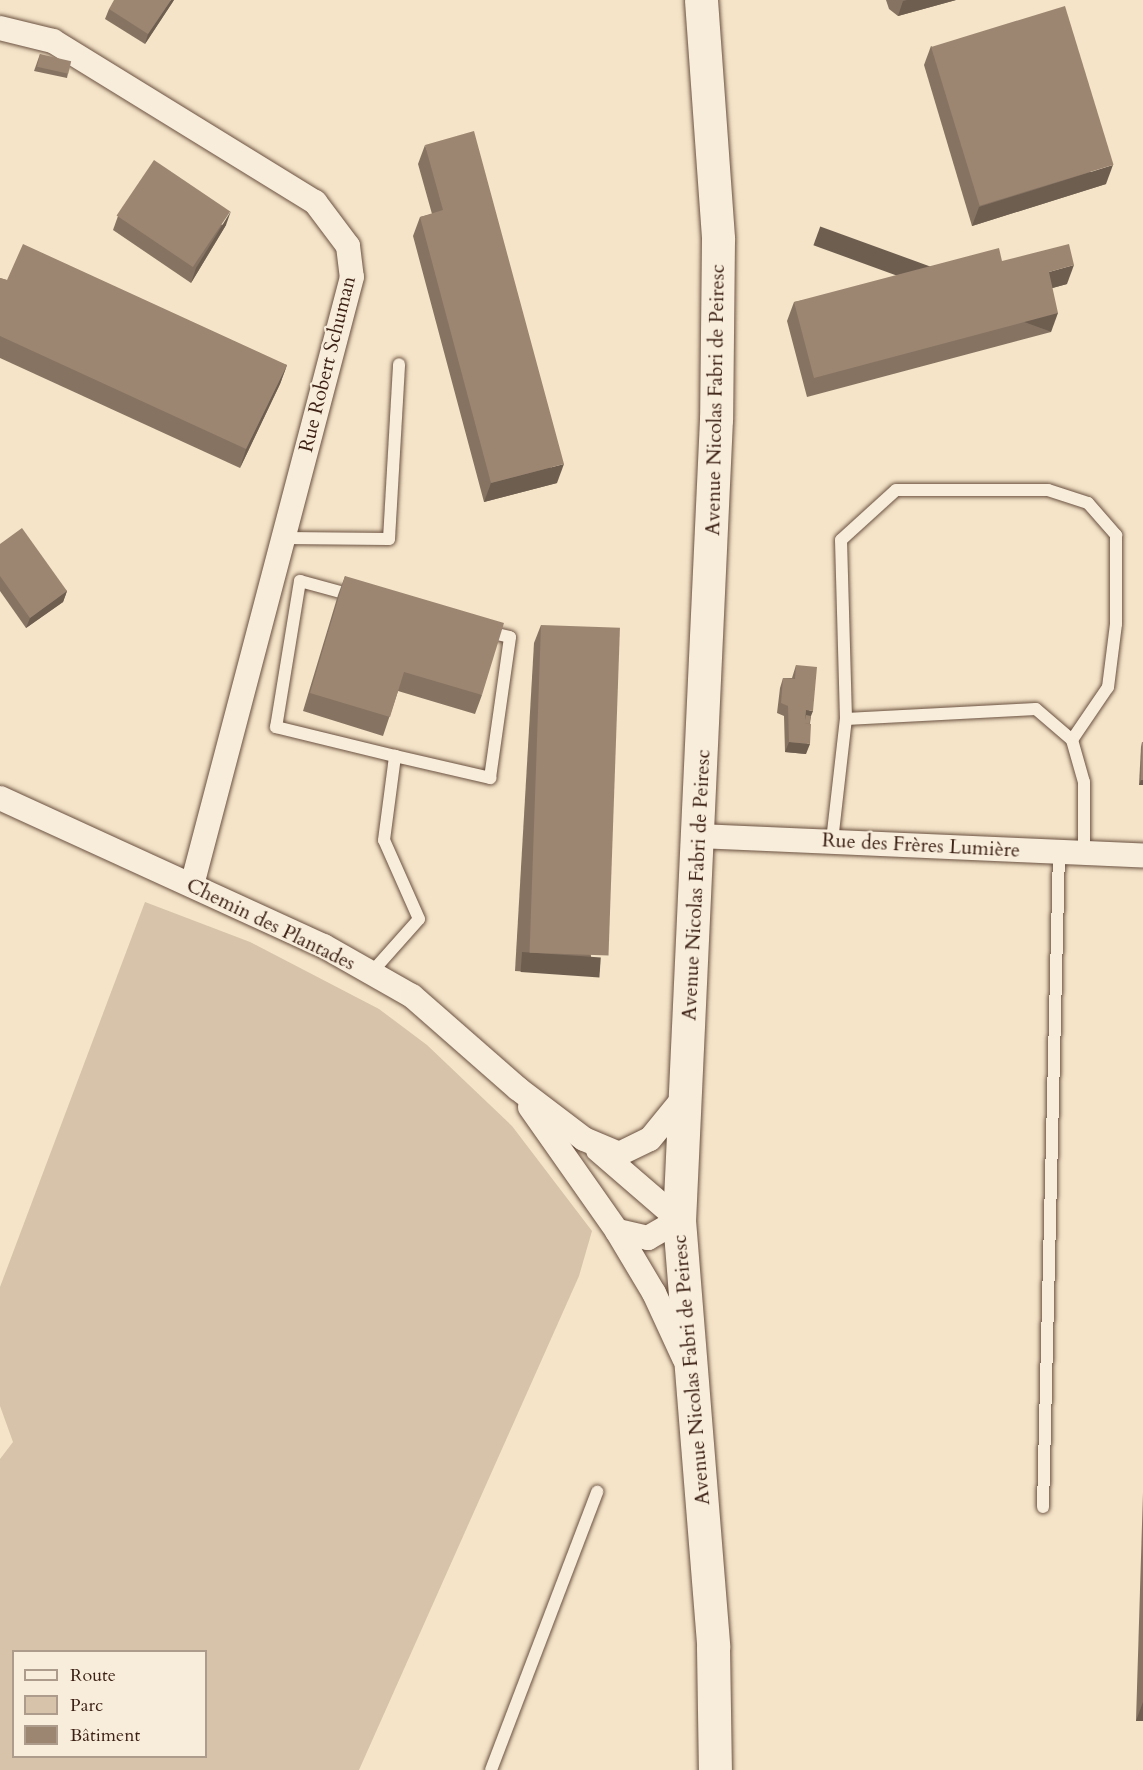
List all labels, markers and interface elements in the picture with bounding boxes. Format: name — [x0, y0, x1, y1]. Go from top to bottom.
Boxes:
street label: Avenue Nicolas Fabri de Peiresc — [701, 264, 729, 536]
street label: Rue Robert Schuman — [293, 273, 361, 455]
street label: Avenue Nicolas Fabri de Peiresc — [677, 749, 715, 1021]
street label: Rue des Frères Lumière — [821, 828, 1021, 862]
street label: Chemin des Plantades — [183, 873, 359, 975]
street label: Avenue Nicolas Fabri de Peiresc — [667, 1234, 715, 1506]
legend — [12, 1650, 207, 1758]
text: Route — [70, 1663, 116, 1688]
text: Parc — [70, 1693, 103, 1718]
text: Bâtiment — [70, 1723, 140, 1748]

